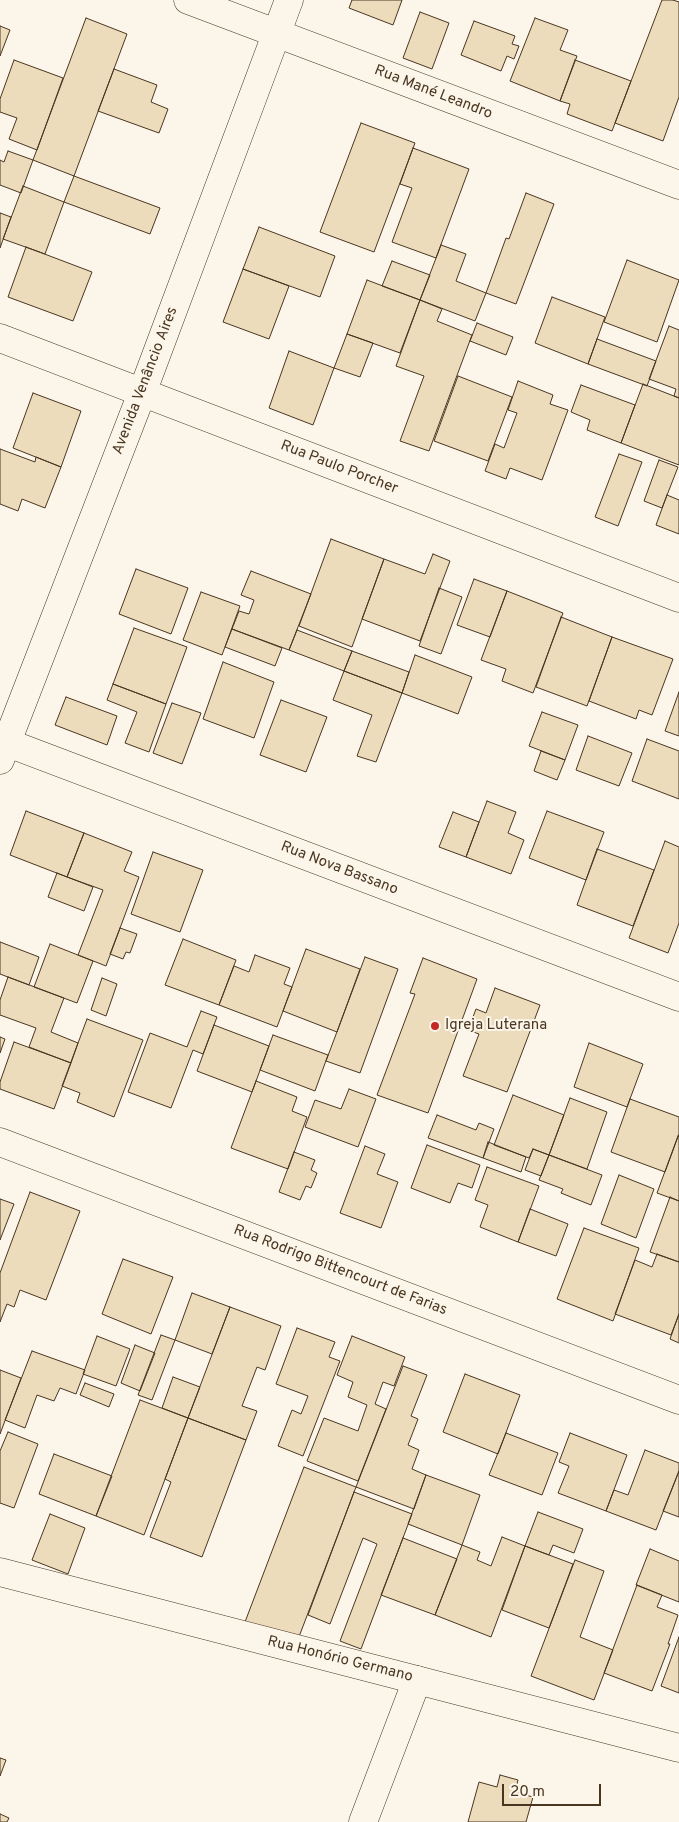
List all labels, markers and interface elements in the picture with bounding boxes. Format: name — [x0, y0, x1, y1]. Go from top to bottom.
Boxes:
street label: Rua Mané Leandro — [371, 62, 495, 124]
street label: Avenida Venâncio Aires — [110, 305, 182, 457]
street label: Rua Paulo Porcher — [278, 437, 400, 499]
street label: Rua Nova Bassano — [278, 838, 400, 900]
place label: Igreja Luterana — [445, 1017, 547, 1035]
marker: Igreja Luterana — [429, 1020, 441, 1032]
street label: Rua Rodrigo Bittencourt de Farias — [231, 1222, 449, 1320]
street label: Rua Honório Germano — [265, 1633, 415, 1687]
scale bar — [504, 1774, 603, 1806]
text: 20 m — [510, 1783, 545, 1802]

